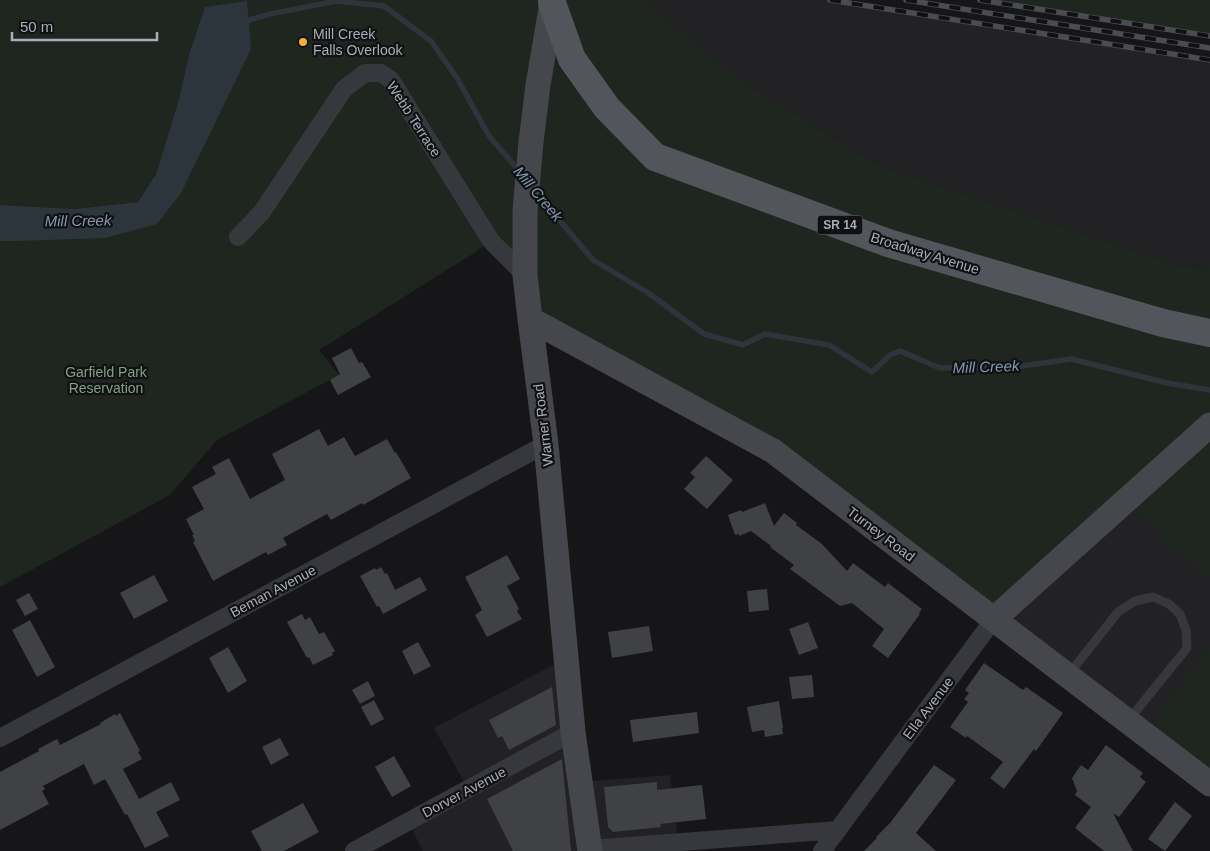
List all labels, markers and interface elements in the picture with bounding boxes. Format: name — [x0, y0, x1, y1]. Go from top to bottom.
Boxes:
scale bar — [12, 10, 158, 42]
text: 50 m — [20, 18, 53, 35]
place label: Mill Creek Falls Overlook — [313, 26, 403, 58]
marker: Mill Creek Falls Overlook — [297, 36, 309, 48]
street label: Webb Terrace — [384, 78, 444, 160]
water label: Mill Creek — [510, 163, 567, 226]
water label: Mill Creek — [45, 211, 113, 230]
road number: SR 14 — [818, 216, 862, 234]
street label: Broadway Avenue — [869, 229, 981, 277]
water label: Mill Creek — [952, 357, 1021, 376]
park label: Garfield Park Reservation — [65, 364, 148, 396]
street label: Warner Road — [530, 383, 556, 467]
street label: Turney Road — [844, 503, 918, 565]
street label: Beman Avenue — [227, 562, 319, 620]
street label: Ella Avenue — [899, 674, 957, 742]
street label: Dorver Avenue — [419, 763, 509, 821]

